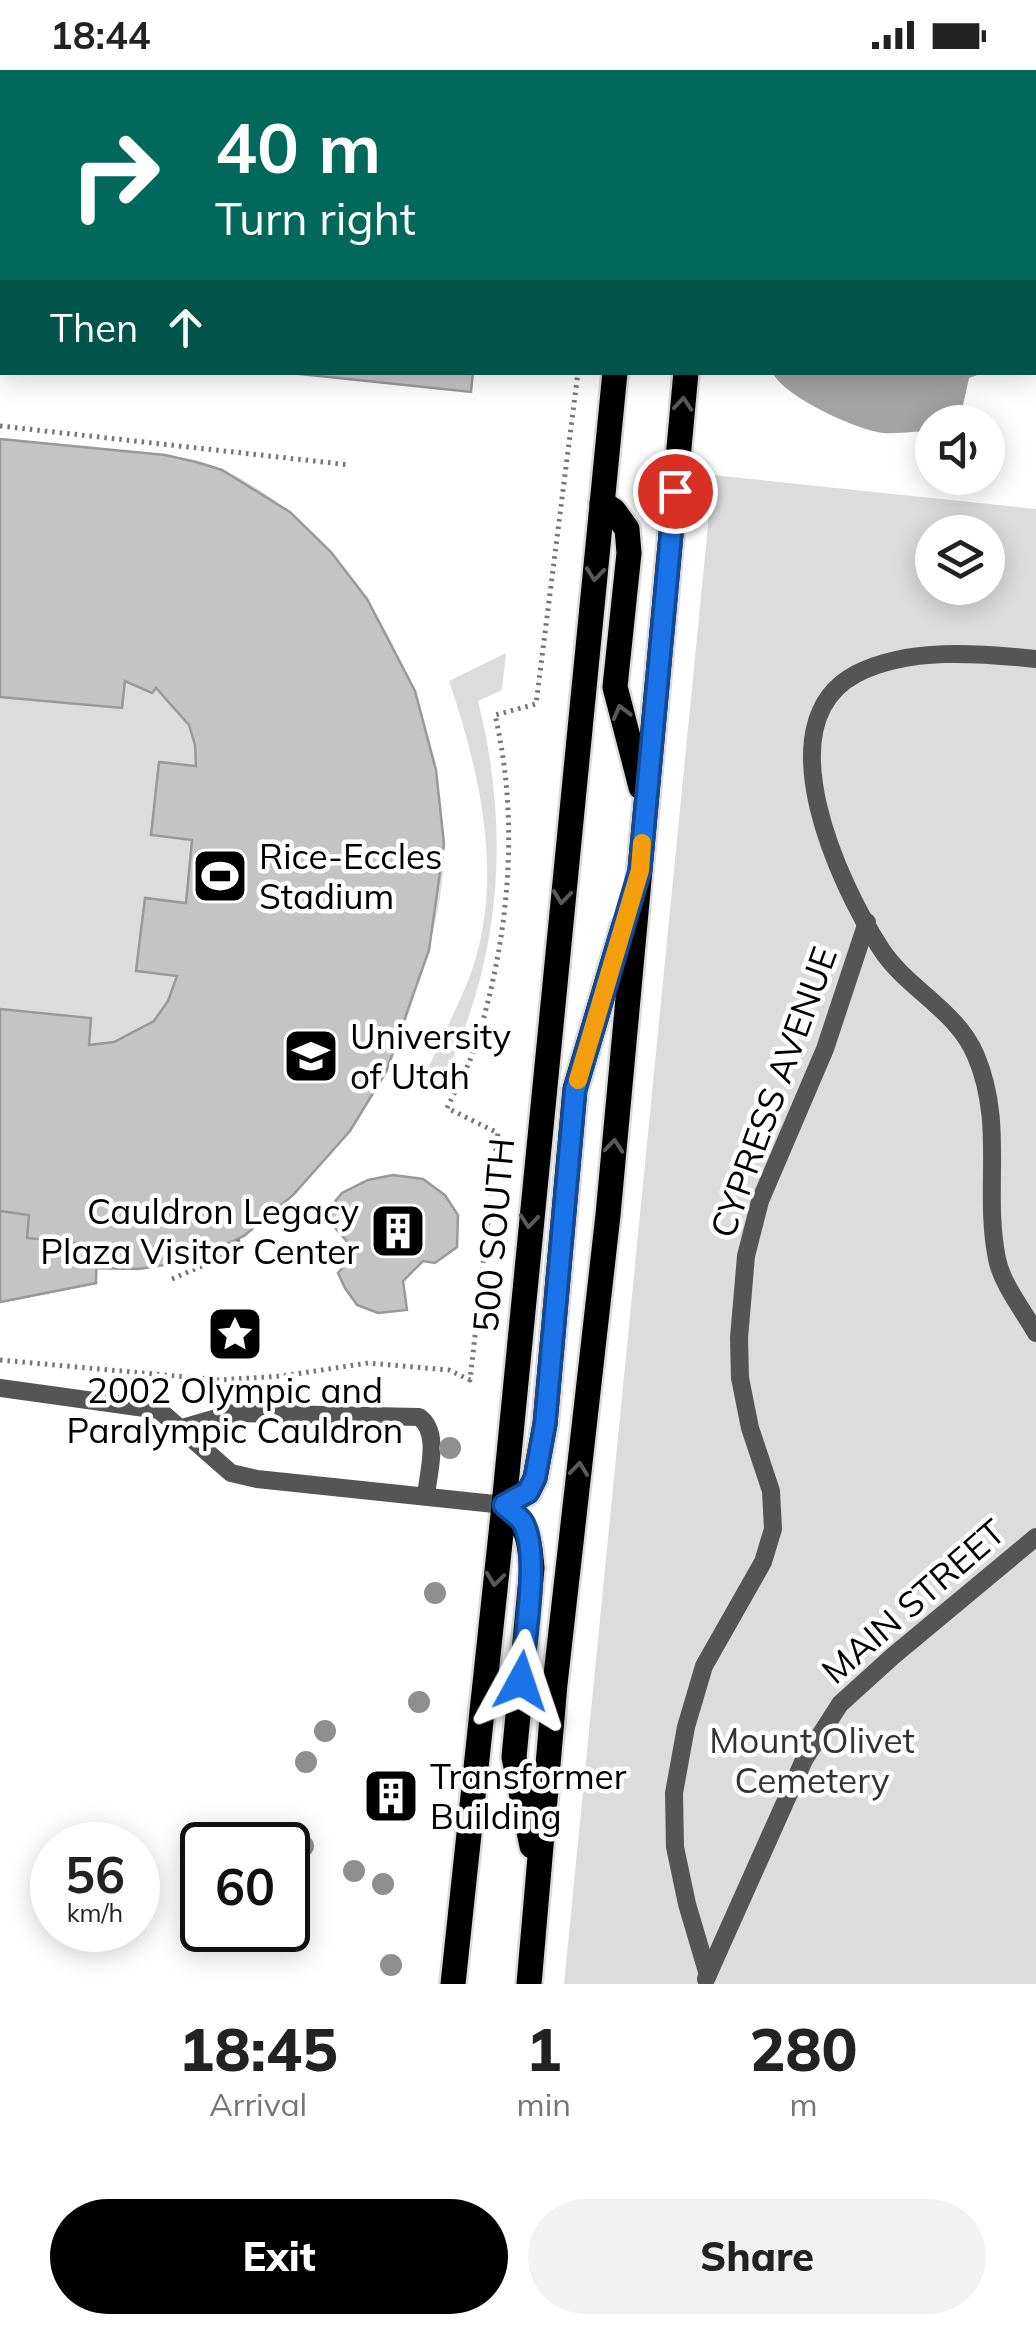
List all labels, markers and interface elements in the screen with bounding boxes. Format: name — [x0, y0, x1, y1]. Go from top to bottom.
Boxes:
text: 18:44 — [50, 11, 151, 59]
text: 40 m — [215, 103, 381, 191]
icon: right — [50, 110, 180, 240]
text: Turn right — [215, 190, 416, 246]
icon: ahead — [158, 300, 213, 355]
text: Then — [50, 304, 138, 352]
one-way arrow — [671, 396, 693, 412]
map controls — [915, 405, 1005, 605]
button: sound — [915, 405, 1005, 495]
pin — [633, 449, 718, 534]
icon: arrive — [648, 464, 703, 519]
button: layers — [915, 515, 1005, 605]
one-way arrow — [584, 566, 606, 582]
one-way arrow — [612, 704, 633, 721]
place label: Rice-Eccles Stadium — [259, 834, 442, 918]
sports icon: Rice-Eccles Stadium — [190, 846, 250, 906]
one-way arrow — [552, 890, 573, 906]
street label: CYPRESS AVENUE — [700, 941, 846, 1243]
place label: University of Utah — [350, 1014, 511, 1098]
school or university icon: University of Utah — [281, 1026, 341, 1086]
street label: 500 SOUTH — [463, 1136, 523, 1334]
one-way arrow — [603, 1137, 625, 1153]
place label: Cauldron Legacy Plaza Visitor Center — [40, 1189, 359, 1273]
building icon: Cauldron Legacy Plaza Visitor Center — [368, 1201, 428, 1261]
one-way arrow — [519, 1213, 541, 1229]
place icon: 2002 Olympic and Paralympic Cauldron — [205, 1304, 265, 1364]
place label: 2002 Olympic and Paralympic Cauldron — [67, 1368, 403, 1452]
one-way arrow — [568, 1461, 589, 1477]
street label: MAIN STREET — [812, 1509, 1014, 1693]
one-way arrow — [485, 1571, 506, 1587]
position arrow — [469, 1629, 573, 1733]
park label: Mount Olivet Cemetery — [709, 1718, 915, 1802]
place label: Transformer Building — [430, 1754, 627, 1838]
building icon: Transformer Building — [361, 1766, 421, 1826]
speed limit sign: 60 — [180, 1822, 310, 1952]
text: 56 — [65, 1843, 125, 1906]
text: km/h — [67, 1897, 123, 1928]
text: 18:45 — [178, 2011, 338, 2086]
text: 1 — [526, 2011, 562, 2086]
text: 280 — [749, 2011, 857, 2086]
text: Arrival — [209, 2084, 307, 2124]
text: min — [517, 2084, 571, 2124]
text: m — [789, 2084, 818, 2124]
button: Exit — [50, 2199, 508, 2314]
button: Share — [528, 2199, 986, 2314]

